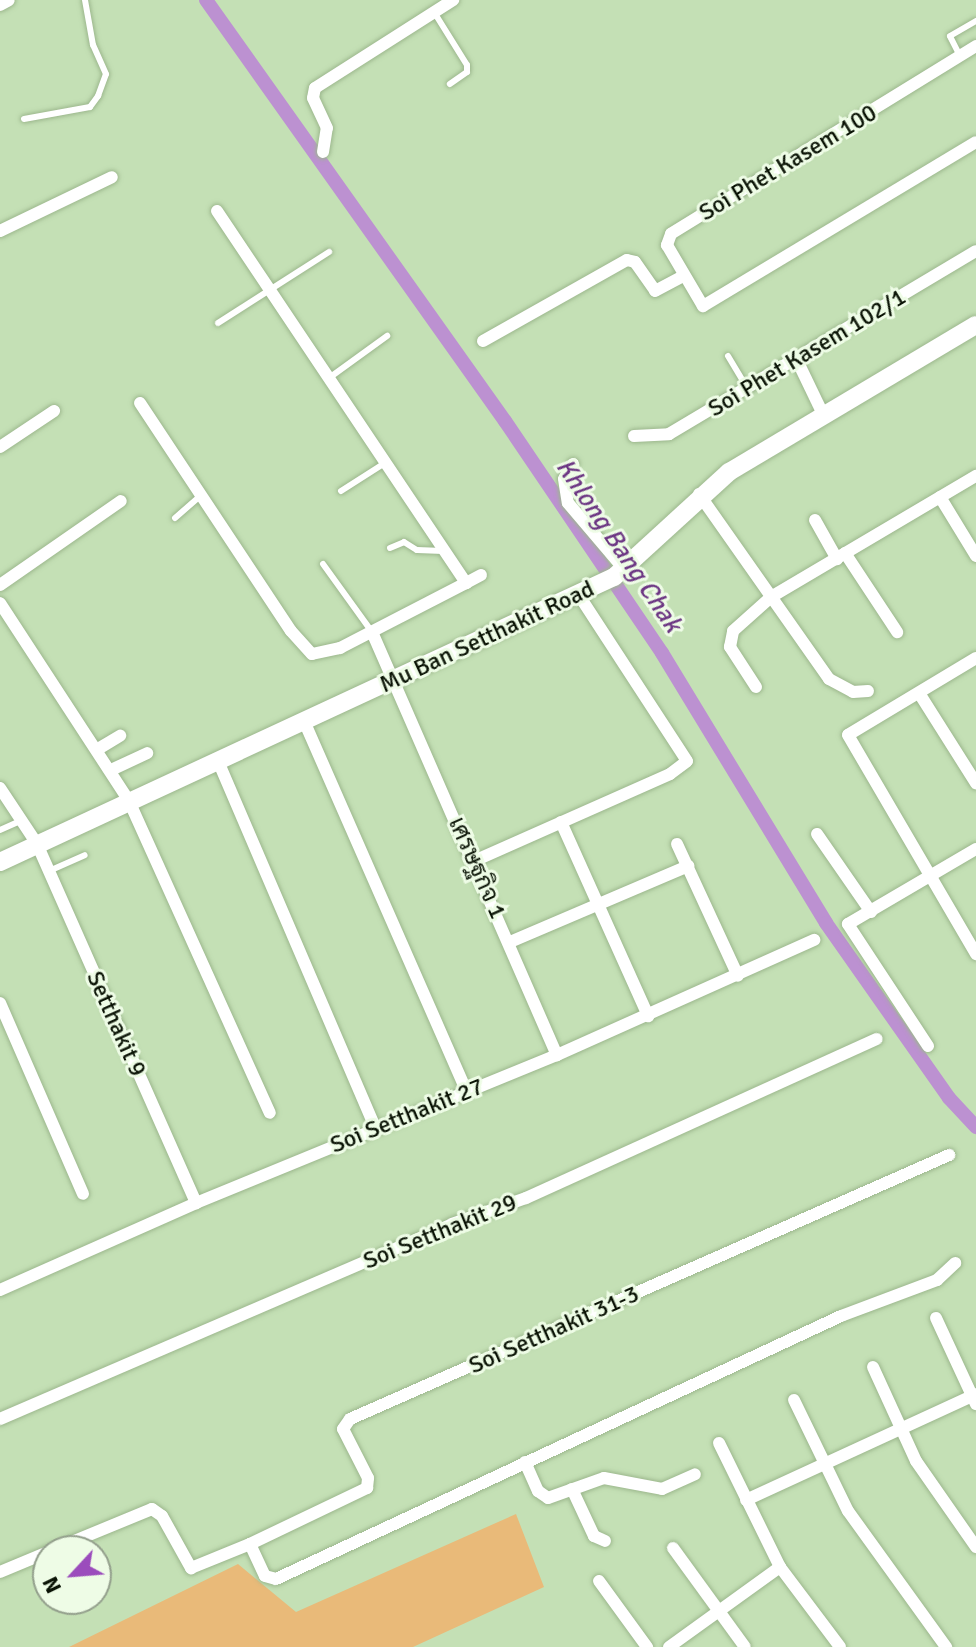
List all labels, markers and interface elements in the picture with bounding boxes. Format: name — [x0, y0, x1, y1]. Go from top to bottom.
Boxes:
street label: Soi Phet Kasem 100 — [694, 99, 882, 227]
street label: Soi Phet Kasem 102/1 — [703, 283, 911, 423]
water label: Khlong Bang Chak — [548, 453, 688, 639]
street label: Mu Ban Setthakit Road — [375, 575, 599, 699]
street label: เศรษฐกิจ 1 — [442, 813, 512, 923]
street label: Setthakit 9 — [80, 967, 152, 1081]
street label: Soi Setthakit 27 — [326, 1072, 488, 1160]
street label: Soi Setthakit 29 — [359, 1188, 521, 1276]
street label: Soi Setthakit 31-3 — [464, 1280, 644, 1380]
north arrow — [32, 1535, 112, 1615]
text: N — [36, 1572, 67, 1598]

